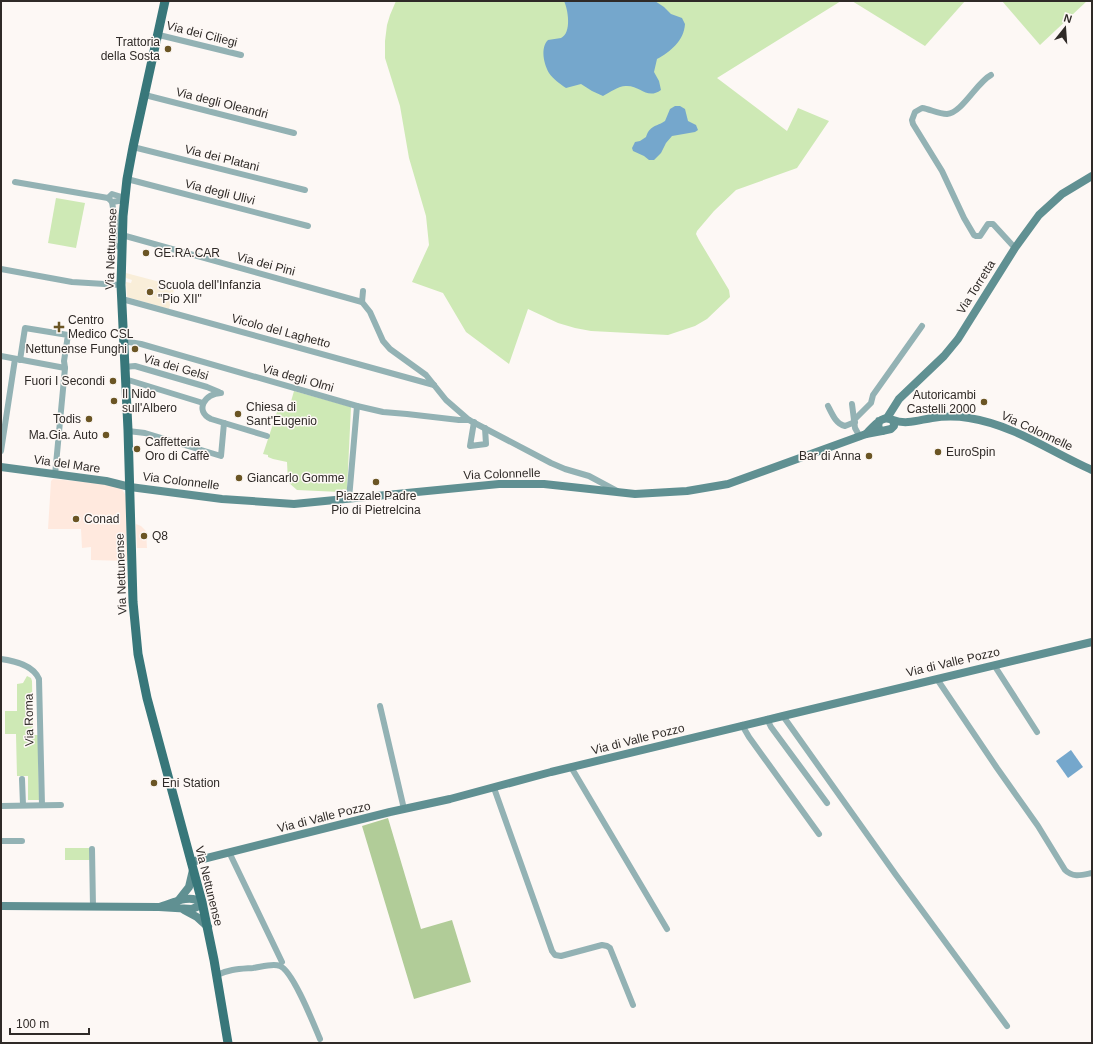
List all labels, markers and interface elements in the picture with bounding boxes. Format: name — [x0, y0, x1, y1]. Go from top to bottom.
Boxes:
north arrow — [1045, 8, 1085, 48]
text: N — [1062, 12, 1074, 25]
street label: Via dei Ciliegi — [165, 18, 239, 50]
place label: Trattoria della Sosta — [101, 35, 160, 63]
marker: Trattoria della Sosta — [163, 44, 173, 54]
street label: Via degli Oleandri — [174, 85, 270, 121]
street label: Via dei Platani — [183, 142, 261, 174]
street label: Via degli Ulivi — [183, 177, 257, 207]
street label: Via Nettunense — [103, 208, 119, 290]
place label: GE.RA.CAR — [154, 246, 220, 260]
marker: GE.RA.CAR — [141, 248, 151, 258]
street label: Via dei Pini — [235, 249, 297, 279]
street label: Via Torretta — [954, 257, 998, 317]
place label: Scuola dell'Infanzia "Pio XII" — [158, 278, 261, 306]
marker: Scuola dell'Infanzia "Pio XII" — [145, 287, 155, 297]
street label: Vicolo del Laghetto — [230, 311, 332, 351]
place label: Centro Medico CSL — [68, 313, 134, 341]
marker: Centro Medico CSL — [53, 321, 65, 333]
place label: Nettunense Funghi — [26, 342, 127, 356]
marker: Nettunense Funghi — [130, 344, 140, 354]
street label: Via dei Gelsi — [142, 351, 210, 383]
street label: Via degli Olmi — [261, 361, 335, 395]
place label: Fuori I Secondi — [24, 374, 105, 388]
marker: Fuori I Secondi — [108, 376, 118, 386]
place label: Il Nido sull'Albero — [122, 387, 177, 415]
place label: Autoricambi Castelli 2000 — [907, 388, 976, 416]
marker: Il Nido sull'Albero — [109, 396, 119, 406]
marker: Autoricambi Castelli 2000 — [979, 397, 989, 407]
place label: Chiesa di Sant'Eugenio — [246, 400, 317, 428]
street label: Via Colonnelle — [999, 408, 1075, 454]
marker: Chiesa di Sant'Eugenio — [233, 409, 243, 419]
place label: Todis — [53, 412, 81, 426]
marker: Todis — [84, 414, 94, 424]
place label: Ma.Gia. Auto — [29, 428, 98, 442]
marker: Ma.Gia. Auto — [101, 430, 111, 440]
place label: Caffetteria Oro di Caffè — [145, 435, 210, 463]
marker: Caffetteria Oro di Caffè — [132, 444, 142, 454]
place label: EuroSpin — [946, 445, 995, 459]
marker: EuroSpin — [933, 447, 943, 457]
place label: Bar di Anna — [799, 449, 861, 463]
marker: Bar di Anna — [864, 451, 874, 461]
street label: Via del Mare — [33, 452, 102, 476]
street label: Via Colonnelle — [463, 466, 541, 482]
street label: Via Colonnelle — [142, 469, 220, 493]
place label: Giancarlo Gomme — [247, 471, 345, 485]
marker: Giancarlo Gomme — [234, 473, 244, 483]
marker: Piazzale Padre Pio di Pietrelcina — [371, 477, 381, 487]
place label: Piazzale Padre Pio di Pietrelcina — [331, 489, 421, 517]
place label: Conad — [84, 512, 119, 526]
marker: Conad — [71, 514, 81, 524]
place label: Q8 — [152, 529, 168, 543]
marker: Q8 — [139, 531, 149, 541]
street label: Via Nettunense — [113, 533, 129, 615]
street label: Via di Valle Pozzo — [905, 644, 1001, 680]
street label: Via Roma — [22, 693, 36, 746]
street label: Via di Valle Pozzo — [590, 721, 686, 757]
place label: Eni Station — [162, 776, 220, 790]
marker: Eni Station — [149, 778, 159, 788]
street label: Via di Valle Pozzo — [276, 799, 372, 835]
street label: Via Nettunense — [192, 845, 226, 928]
scale bar — [10, 1010, 89, 1036]
text: 100 m — [16, 1017, 49, 1031]

